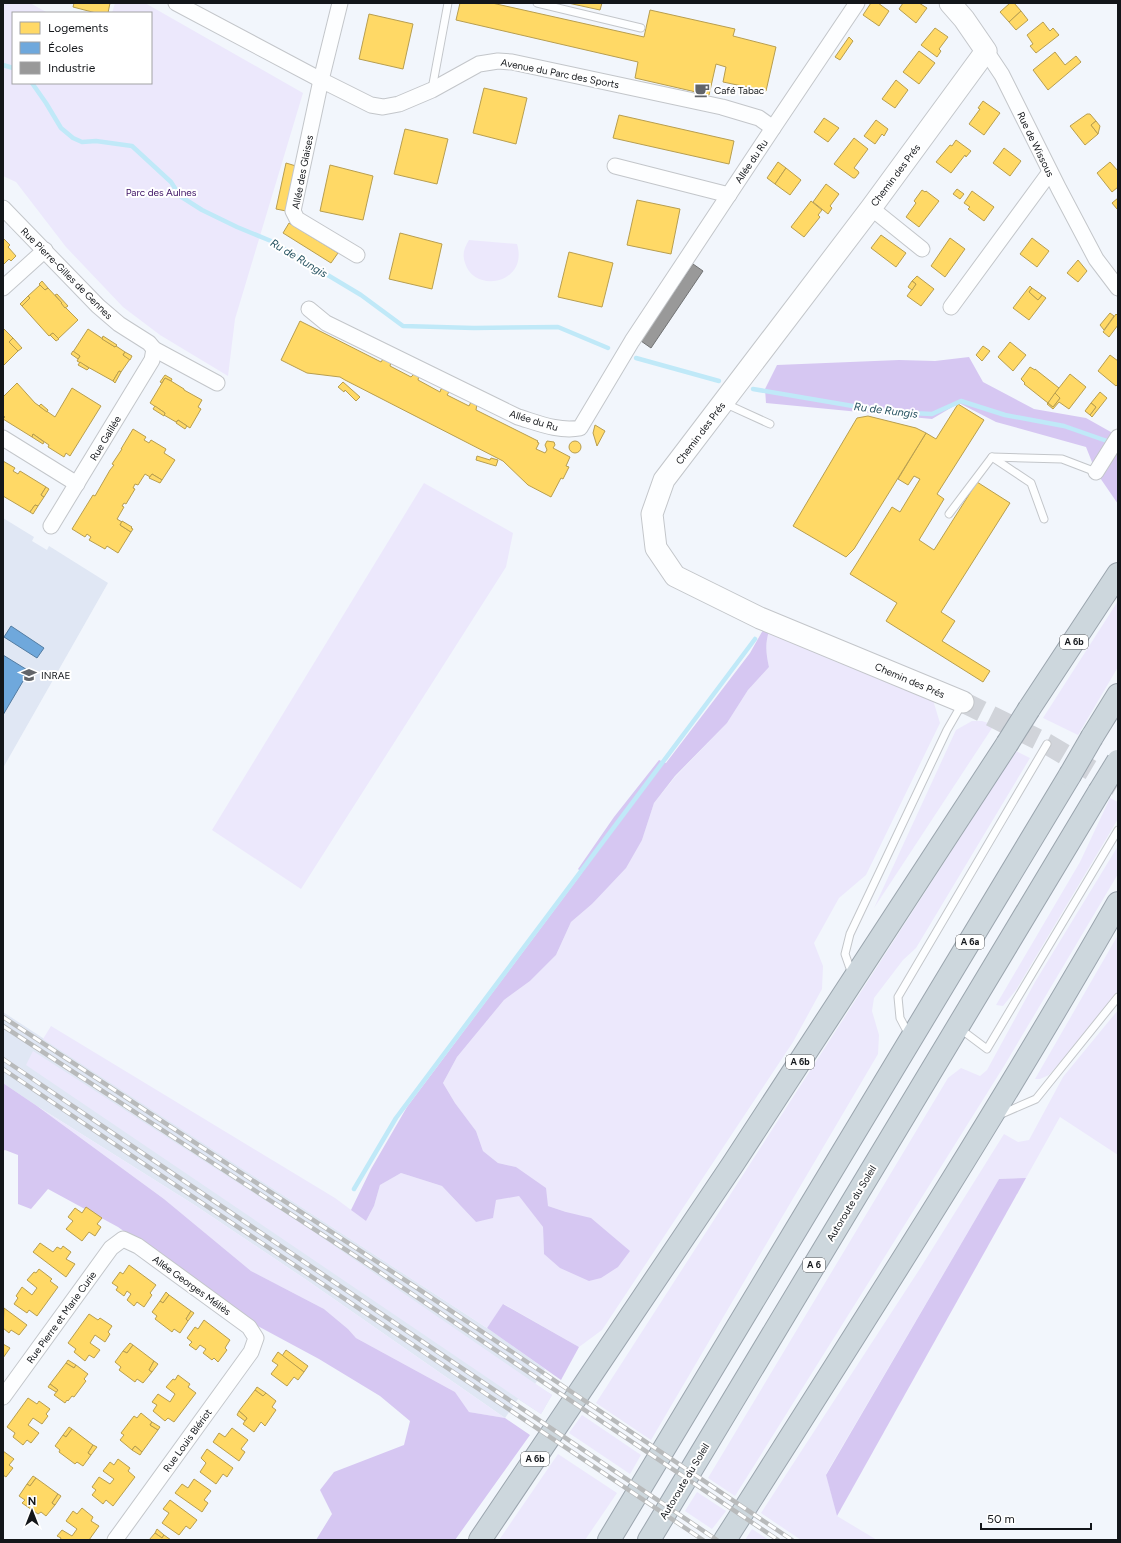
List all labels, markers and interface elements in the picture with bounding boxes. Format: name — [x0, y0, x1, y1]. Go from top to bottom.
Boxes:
legend — [12, 12, 152, 84]
text: Logements — [48, 21, 109, 35]
text: Écoles — [48, 41, 84, 55]
street label: Avenue du Parc des Sports — [500, 56, 621, 91]
text: Industrie — [48, 61, 96, 75]
cafe icon: Café Tabac — [693, 81, 711, 99]
place label: Café Tabac — [714, 84, 765, 97]
street label: Rue de Wissous — [1014, 110, 1057, 179]
street label: Allée des Glaises — [289, 134, 316, 210]
street label: Allée du Ru — [732, 137, 771, 186]
street label: Chemin des Prés — [868, 141, 923, 209]
park label: Parc des Aulnes — [126, 186, 197, 199]
street label: Rue Pierre-Gilles de Gennes — [18, 225, 116, 322]
water label: Ru de Rungis — [268, 236, 330, 281]
street label: Chemin des Prés — [673, 399, 728, 467]
water label: Ru de Rungis — [853, 400, 919, 421]
street label: Allée du Ru — [508, 407, 560, 434]
street label: Rue Galilée — [87, 413, 124, 463]
road number: A 6b — [1060, 635, 1088, 649]
street label: Chemin des Prés — [873, 660, 947, 701]
school or university icon: INRAE — [20, 666, 38, 684]
place label: INRAE — [41, 669, 70, 682]
road number: A 6a — [956, 935, 984, 949]
road number: A 6b — [786, 1055, 814, 1069]
street label: Autoroute du Soleil — [824, 1163, 879, 1244]
street label: Allée Georges Méliès — [150, 1253, 234, 1318]
road number: A 6 — [803, 1258, 825, 1272]
street label: Rue Pierre et Marie Curie — [24, 1268, 100, 1366]
street label: Rue Louis Blériot — [160, 1406, 215, 1474]
street label: Autoroute du Soleil — [657, 1441, 712, 1522]
road number: A 6b — [521, 1452, 549, 1466]
north arrow — [12, 1491, 52, 1531]
text: N — [28, 1495, 36, 1508]
scale bar — [981, 1505, 1091, 1531]
text: 50 m — [987, 1512, 1015, 1526]

